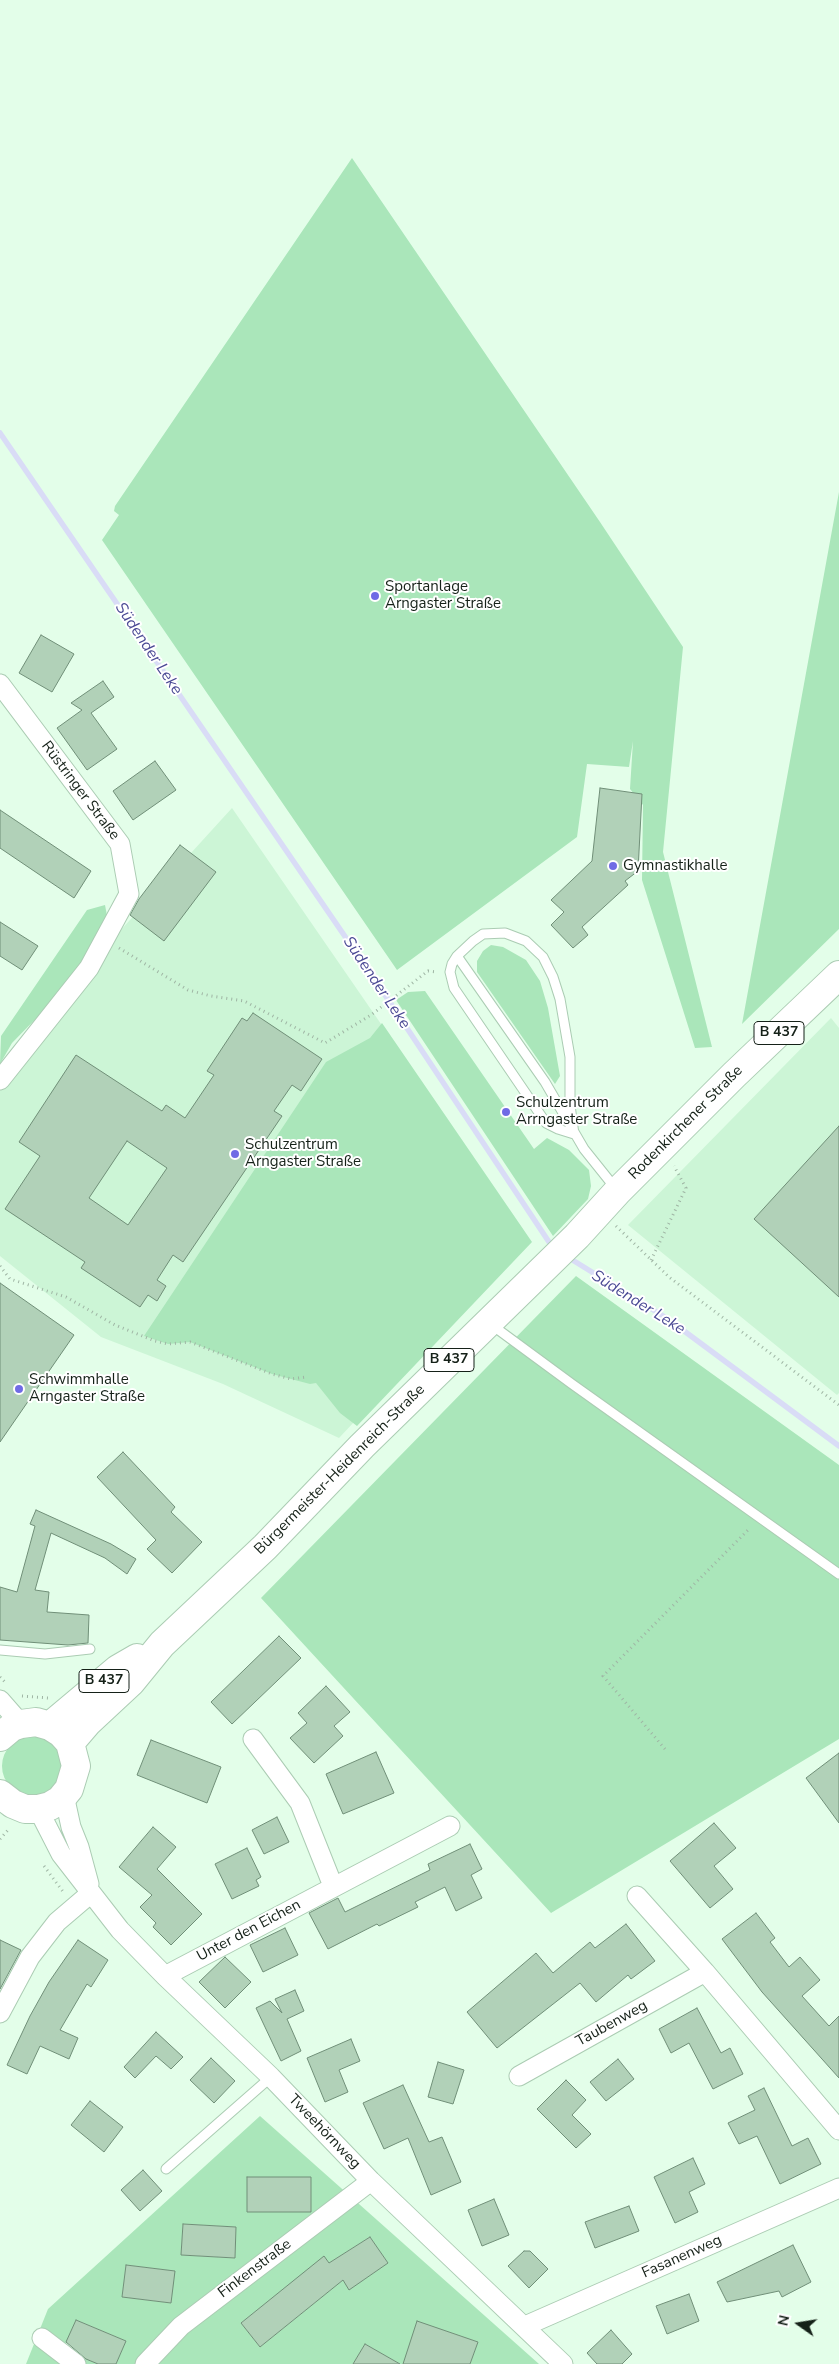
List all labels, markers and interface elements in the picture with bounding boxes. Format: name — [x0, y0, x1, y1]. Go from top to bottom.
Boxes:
place label: Sportanlage Arngaster Straße — [385, 578, 501, 613]
marker: Sportanlage Arngaster Straße — [369, 590, 381, 602]
water label: Südender Leke — [110, 599, 186, 699]
street label: Rüstringer Straße — [37, 738, 123, 844]
place label: Gymnastikhalle — [623, 857, 728, 875]
marker: Gymnastikhalle — [607, 860, 619, 872]
water label: Südender Leke — [338, 933, 414, 1033]
road number: B 437 — [754, 1021, 804, 1044]
street label: Rodenkirchener Straße — [625, 1062, 747, 1184]
place label: Schulzentrum Arrngaster Straße — [516, 1094, 637, 1129]
marker: Schulzentrum Arrngaster Straße — [500, 1106, 512, 1118]
place label: Schulzentrum Arngaster Straße — [245, 1136, 361, 1171]
marker: Schulzentrum Arngaster Straße — [229, 1148, 241, 1160]
water label: Südender Leke — [588, 1267, 688, 1339]
road number: B 437 — [424, 1348, 474, 1372]
place label: Schwimmhalle Arngaster Straße — [29, 1371, 145, 1406]
street label: Bürgermeister-Heidenreich-Straße — [251, 1381, 429, 1559]
marker: Schwimmhalle Arngaster Straße — [13, 1383, 25, 1395]
road number: B 437 — [79, 1670, 129, 1692]
street label: Unter den Eichen — [194, 1896, 304, 1966]
street label: Taubenweg — [573, 1997, 651, 2051]
street label: Tweehörnweg — [284, 2091, 364, 2173]
street label: Fasanenweg — [639, 2231, 725, 2283]
street label: Finkenstraße — [215, 2236, 295, 2302]
north arrow — [774, 2299, 824, 2349]
text: N — [773, 2313, 794, 2328]

